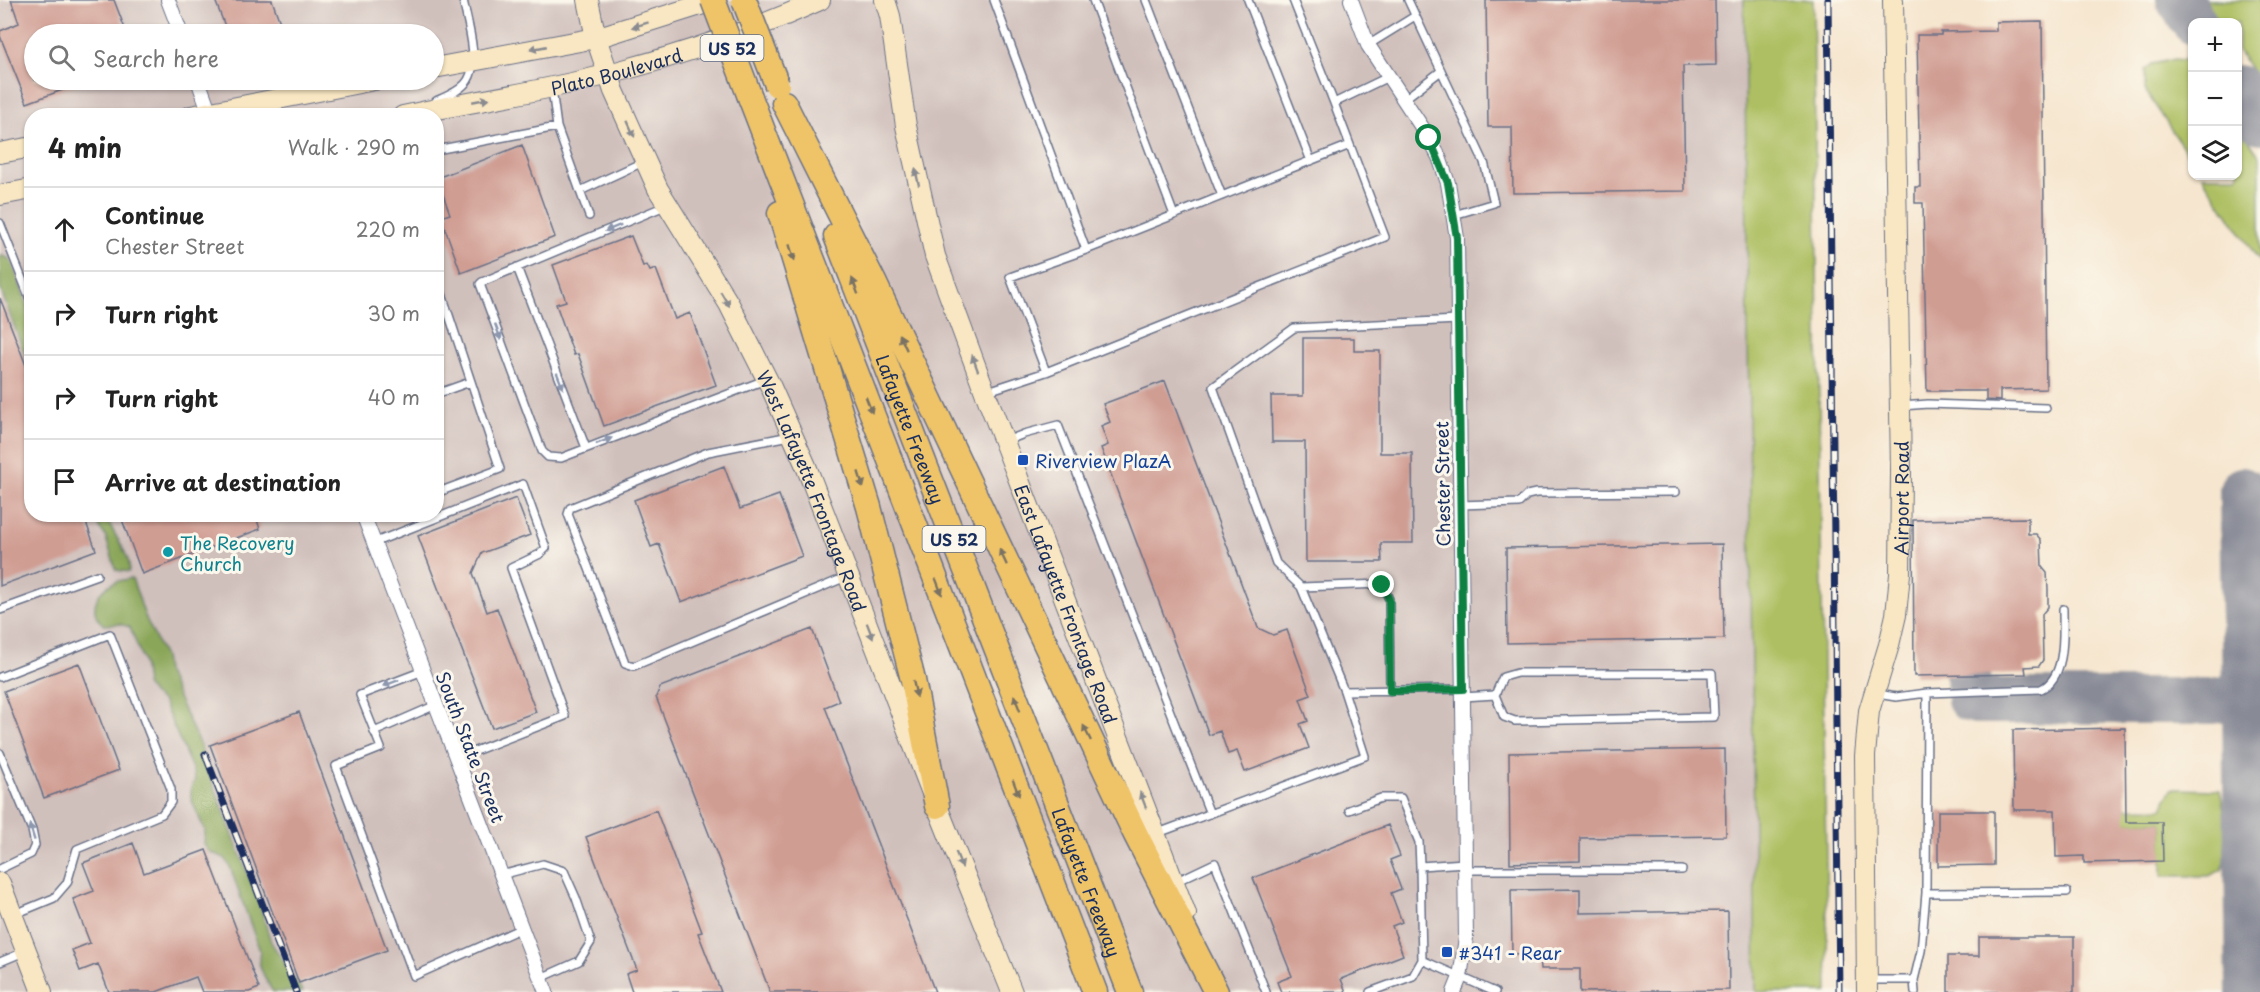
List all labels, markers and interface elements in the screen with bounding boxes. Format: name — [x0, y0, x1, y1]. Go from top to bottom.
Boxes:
map controls — [2188, 18, 2242, 180]
button: + — [2188, 18, 2242, 72]
one-way arrow — [631, 21, 649, 30]
search box — [24, 24, 444, 90]
road number: US 52 — [700, 35, 764, 61]
street label: Plato Boulevard — [548, 40, 685, 101]
icon: search — [45, 41, 78, 74]
text: Search here — [93, 41, 219, 74]
one-way arrow — [528, 44, 547, 53]
button: − — [2188, 72, 2242, 126]
one-way arrow — [472, 95, 491, 104]
one-way arrow — [626, 120, 636, 138]
route start — [1415, 124, 1441, 150]
button: layers — [2188, 126, 2242, 180]
text: 4 min — [48, 128, 122, 167]
text: Walk · 290 m — [288, 132, 420, 162]
one-way arrow — [912, 168, 922, 186]
text: Continue — [105, 198, 204, 231]
icon: ahead — [48, 213, 81, 246]
text: 220 m — [356, 214, 420, 244]
one-way arrow — [604, 223, 622, 233]
text: Chester Street — [105, 231, 244, 261]
one-way arrow — [787, 244, 797, 262]
one-way arrow — [850, 277, 860, 295]
one-way arrow — [720, 291, 731, 307]
icon: right — [48, 297, 81, 330]
text: Turn right — [105, 297, 218, 330]
text: 30 m — [367, 298, 420, 328]
one-way arrow — [493, 323, 503, 341]
one-way arrow — [898, 334, 907, 351]
street label: Lafayette Freeway — [870, 350, 952, 508]
one-way arrow — [969, 354, 979, 372]
street label: West Lafayette Frontage Road — [751, 365, 874, 615]
one-way arrow — [556, 372, 566, 390]
icon: right — [48, 381, 81, 414]
text: Turn right — [105, 381, 218, 414]
text: 40 m — [368, 382, 420, 412]
one-way arrow — [864, 396, 874, 414]
street label: Chester Street — [1427, 421, 1457, 547]
one-way arrow — [595, 436, 613, 446]
street label: Airport Road — [1887, 441, 1915, 556]
place label: Riverview PlazA — [1035, 447, 1172, 474]
marker: Riverview PlazA — [1016, 453, 1030, 467]
icon: arrive — [48, 465, 81, 498]
text: Arrive at destination — [105, 465, 341, 498]
one-way arrow — [857, 471, 866, 489]
street label: East Lafayette Frontage Road — [1008, 480, 1125, 727]
road number: US 52 — [922, 526, 986, 552]
place label: The Recovery Church — [180, 529, 295, 577]
marker: The Recovery Church — [161, 545, 175, 559]
one-way arrow — [999, 548, 1008, 565]
route end — [1368, 571, 1394, 597]
one-way arrow — [934, 578, 944, 596]
one-way arrow — [866, 622, 875, 640]
street label: South State Street — [430, 668, 512, 826]
one-way arrow — [382, 678, 400, 688]
one-way arrow — [911, 679, 920, 698]
one-way arrow — [1012, 693, 1022, 711]
one-way arrow — [1083, 724, 1092, 741]
one-way arrow — [1012, 779, 1021, 797]
one-way arrow — [1138, 791, 1147, 809]
street label: Lafayette Freeway — [1046, 803, 1128, 960]
one-way arrow — [27, 823, 36, 841]
one-way arrow — [955, 851, 964, 869]
place label: #341 - Rear — [1459, 939, 1562, 966]
marker: #341 - Rear — [1440, 945, 1454, 959]

